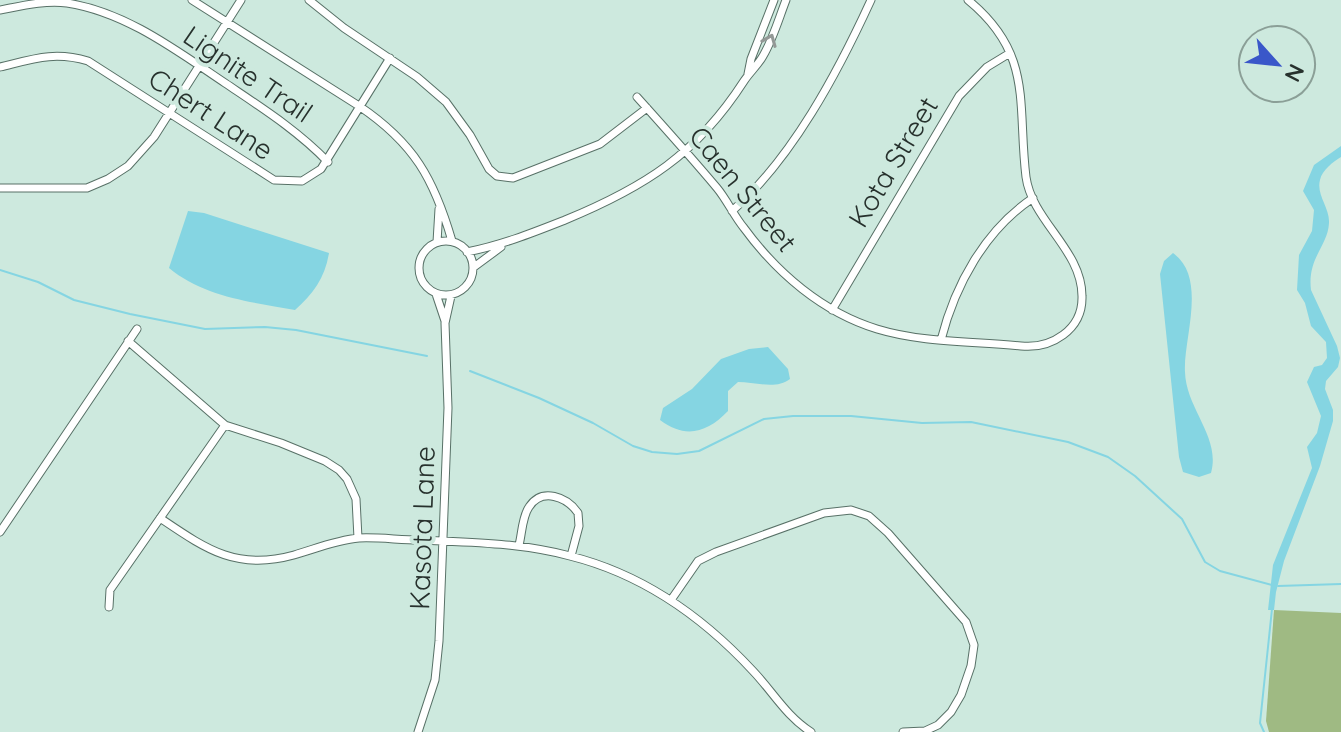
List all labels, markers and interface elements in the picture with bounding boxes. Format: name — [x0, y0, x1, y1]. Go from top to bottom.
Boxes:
street label: Lignite Trail — [177, 18, 320, 130]
north arrow — [1237, 24, 1317, 104]
one-way arrow — [760, 34, 777, 48]
street label: Chert Lane — [142, 60, 280, 167]
text: N — [1279, 60, 1311, 87]
street label: Kota Street — [840, 90, 945, 233]
street label: Caen Street — [682, 119, 805, 259]
street label: Kasota Lane — [401, 445, 442, 610]

